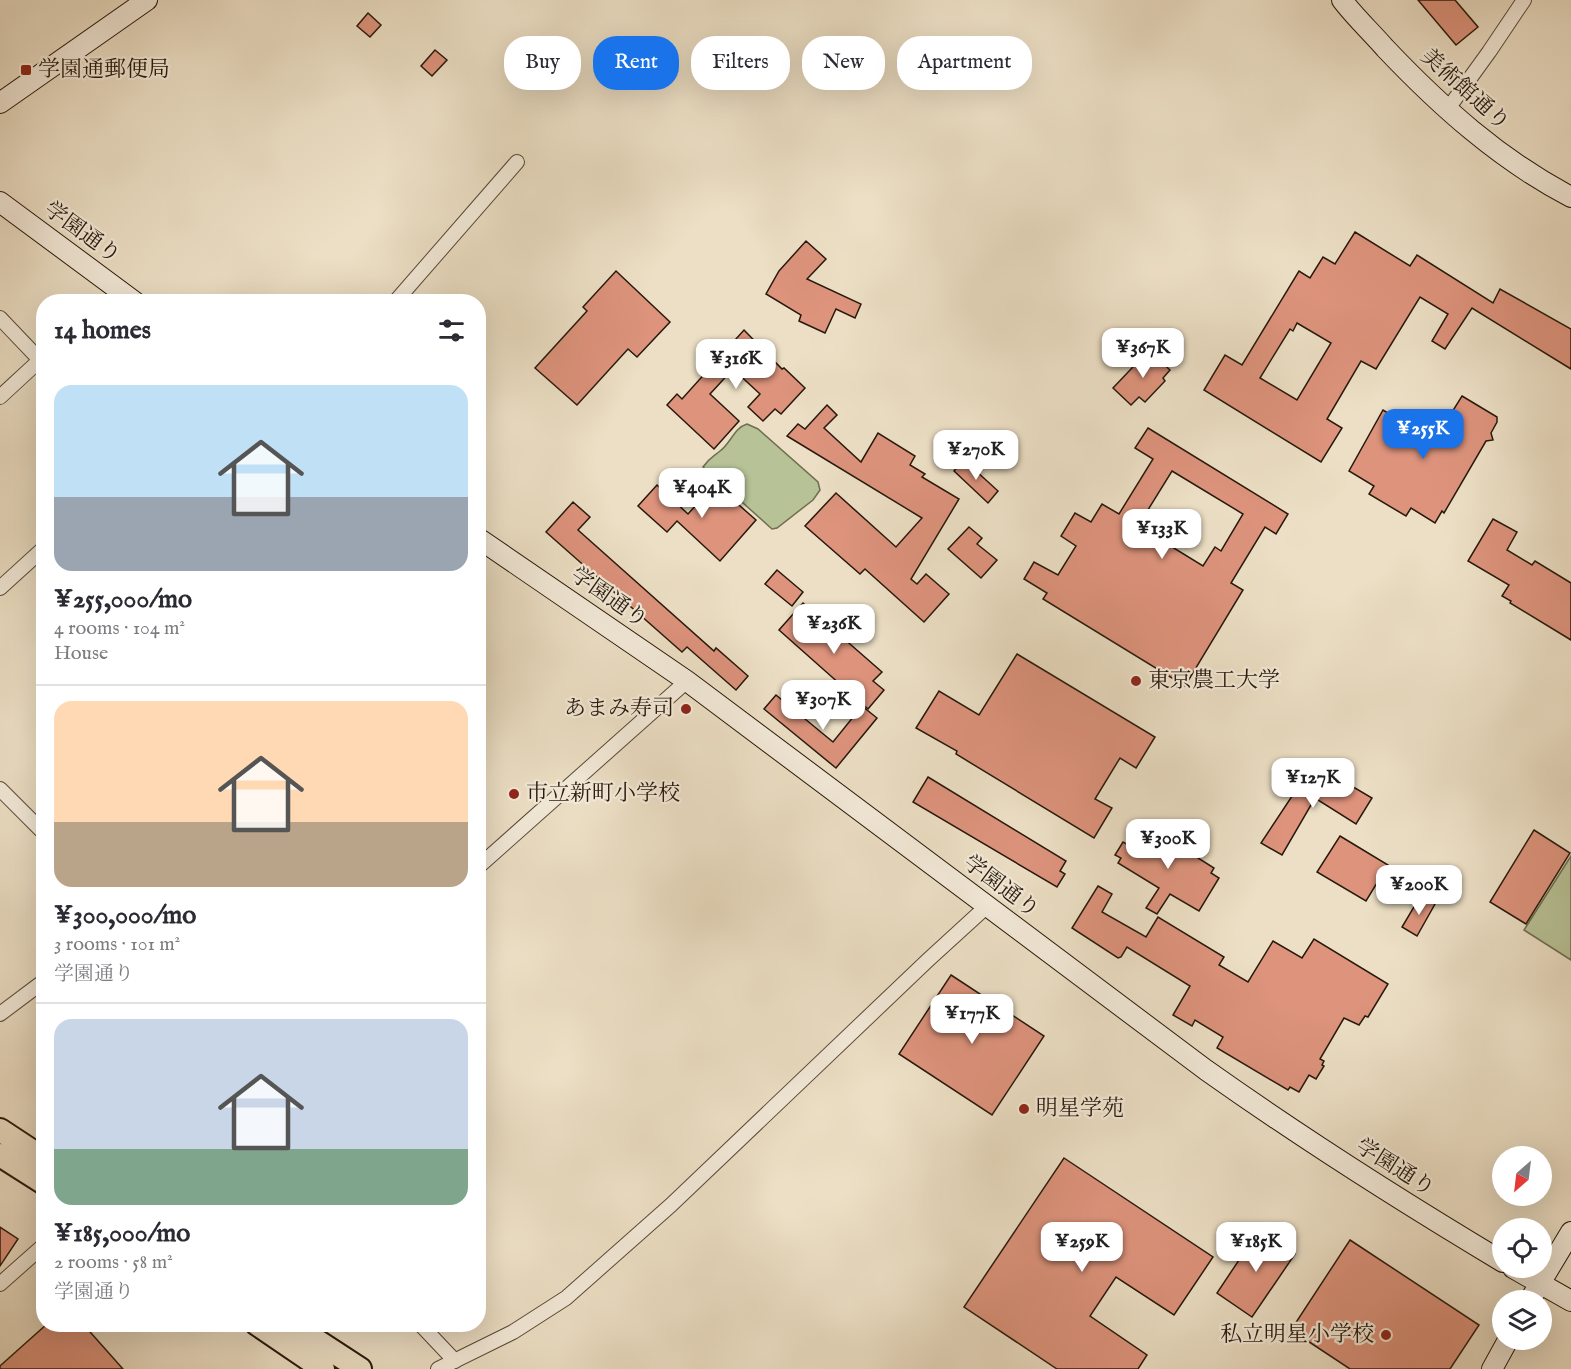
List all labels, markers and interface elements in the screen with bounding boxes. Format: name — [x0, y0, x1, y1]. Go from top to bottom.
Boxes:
chip: Buy — [504, 36, 581, 90]
chip: Rent — [593, 36, 679, 90]
chip: Filters — [691, 36, 790, 90]
chip: New — [802, 36, 885, 90]
chip: Apartment — [897, 36, 1032, 90]
street label: 美術館通り — [1415, 43, 1515, 137]
place label: 学園通郵便局 — [38, 56, 170, 84]
marker: 学園通郵便局 — [19, 63, 33, 77]
street label: 学園通り — [38, 196, 126, 270]
text: 14 homes — [54, 314, 151, 347]
icon: filters — [435, 314, 468, 347]
pin: ¥367K — [1101, 328, 1185, 379]
text: ¥367K — [1116, 335, 1170, 360]
pin: ¥316K — [694, 339, 778, 390]
text: ¥316K — [710, 346, 762, 371]
pin: ¥255K — [1381, 409, 1465, 460]
text: ¥255K — [1397, 416, 1449, 441]
icon: home — [207, 424, 315, 532]
pin: ¥270K — [934, 430, 1018, 481]
text: ¥270K — [947, 437, 1005, 462]
pin: ¥404K — [660, 468, 744, 519]
text: ¥404K — [673, 475, 731, 500]
pin: ¥133K — [1120, 509, 1204, 560]
text: ¥133K — [1136, 516, 1188, 541]
street label: 学園通り — [565, 561, 653, 635]
text: ¥255,000/mo — [54, 583, 192, 616]
pin: ¥236K — [792, 604, 876, 655]
text: ¥236K — [807, 611, 861, 636]
text: 4 rooms · 104 m² — [54, 616, 185, 641]
text: House — [54, 641, 108, 666]
place label: 東京農工大学 — [1148, 667, 1280, 695]
marker: 東京農工大学 — [1129, 674, 1143, 688]
pin: ¥307K — [781, 680, 865, 731]
text: ¥307K — [795, 687, 851, 712]
place label: あまみ寿司 — [564, 695, 674, 723]
marker: あまみ寿司 — [679, 702, 693, 716]
icon: home — [207, 740, 315, 848]
pin: ¥127K — [1271, 758, 1355, 809]
text: ¥127K — [1285, 765, 1341, 790]
place label: 市立新町小学校 — [526, 780, 680, 808]
marker: 市立新町小学校 — [507, 787, 521, 801]
pin: ¥300K — [1126, 819, 1210, 870]
text: ¥300K — [1140, 826, 1196, 851]
street label: 学園通り — [957, 849, 1045, 925]
pin: ¥200K — [1377, 865, 1461, 916]
text: ¥200K — [1390, 872, 1448, 897]
text: ¥300,000/mo — [54, 899, 196, 932]
text: 3 rooms · 101 m² — [54, 932, 180, 957]
text: 学園通り — [54, 962, 134, 987]
pin: ¥177K — [930, 994, 1014, 1045]
text: ¥177K — [944, 1001, 1000, 1026]
icon: home — [207, 1058, 315, 1166]
place label: 明星学苑 — [1036, 1095, 1124, 1123]
marker: 明星学苑 — [1017, 1102, 1031, 1116]
street label: 学園通り — [1350, 1133, 1440, 1203]
north arrow — [1492, 1146, 1552, 1206]
map controls — [1492, 1146, 1552, 1350]
text: ¥185,000/mo — [54, 1217, 190, 1250]
button: locate — [1492, 1218, 1552, 1278]
pin: ¥259K — [1040, 1222, 1124, 1273]
pin: ¥185K — [1214, 1222, 1298, 1273]
text: ¥259K — [1055, 1229, 1109, 1254]
text: ¥185K — [1230, 1229, 1282, 1254]
text: 2 rooms · 58 m² — [54, 1250, 173, 1275]
text: 学園通り — [54, 1280, 134, 1305]
button: layers — [1492, 1290, 1552, 1350]
place label: 私立明星小学校 — [1220, 1321, 1374, 1349]
marker: 私立明星小学校 — [1379, 1328, 1393, 1342]

